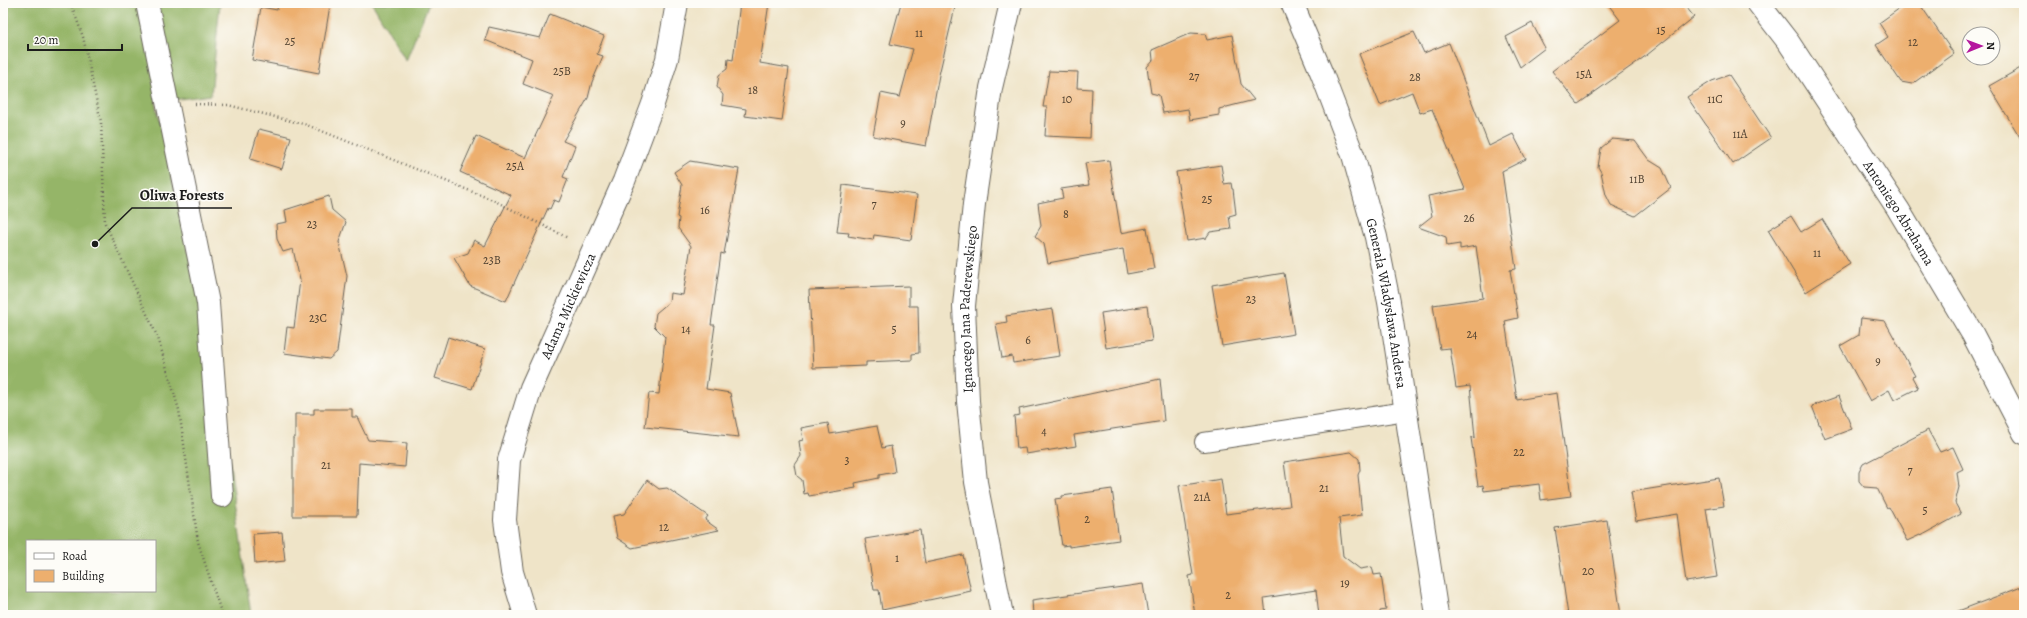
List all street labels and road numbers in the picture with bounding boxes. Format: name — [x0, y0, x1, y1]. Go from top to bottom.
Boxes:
street label: Antoniego Abrahama — [1858, 156, 1939, 270]
street label: Generała Władysława Andersa — [1361, 216, 1411, 390]
street label: Ignacego Jana Paderewskiego — [955, 224, 982, 393]
street label: Adama Mickiewicza — [536, 249, 601, 363]

